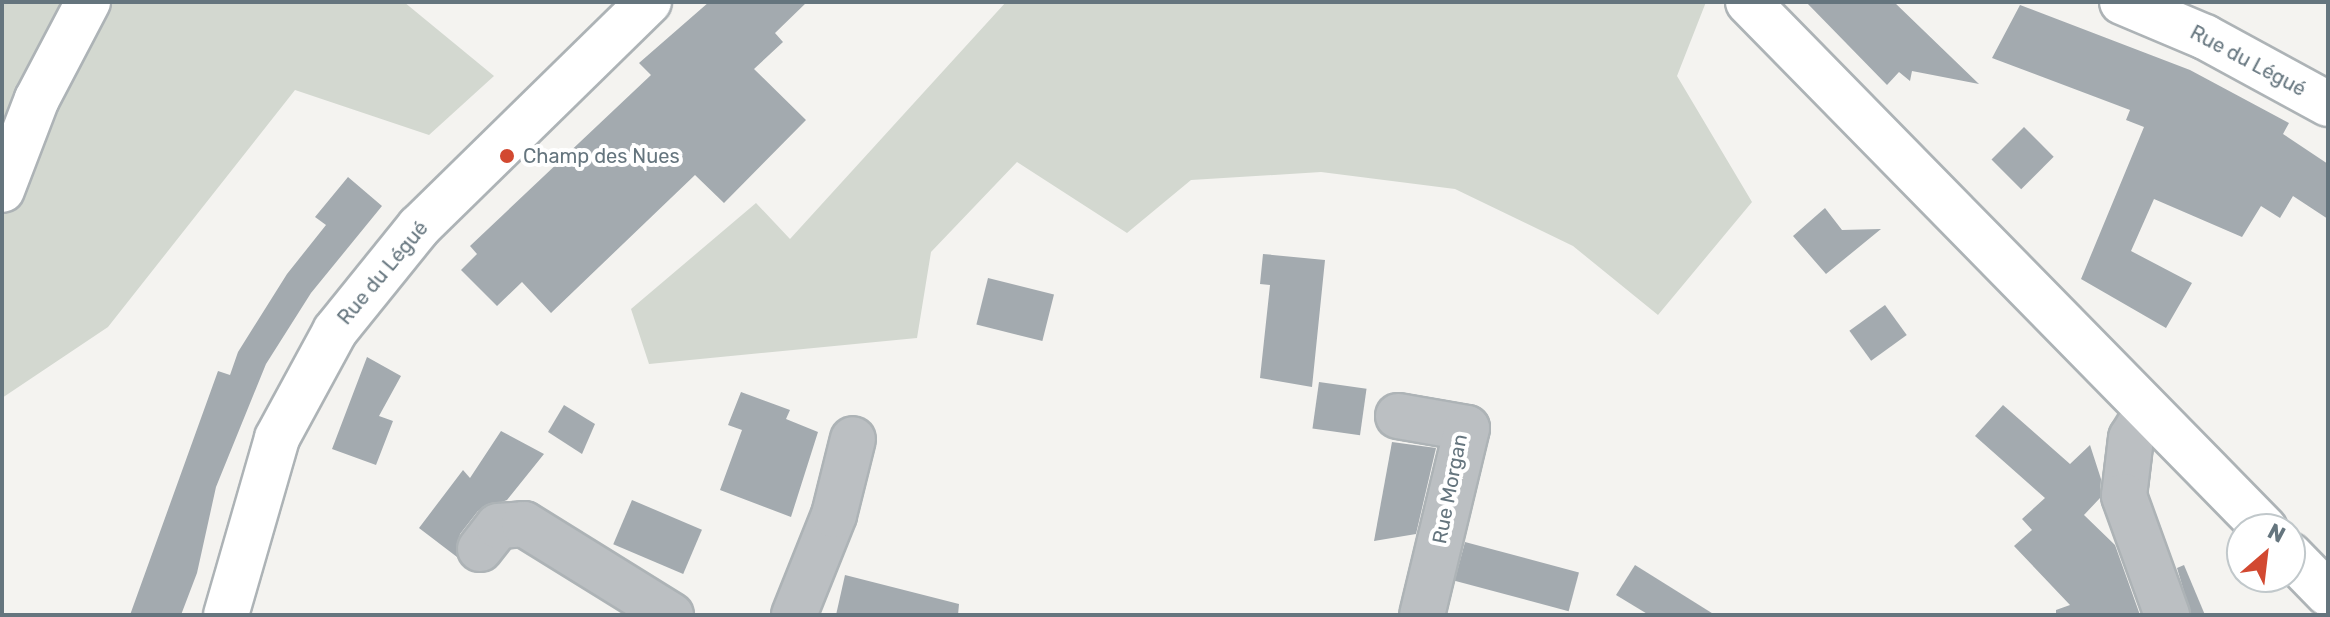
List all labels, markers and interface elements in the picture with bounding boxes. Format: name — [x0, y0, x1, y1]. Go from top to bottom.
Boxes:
street label: Rue du Légué — [2186, 20, 2310, 102]
place label: Champ des Nues — [523, 144, 680, 168]
marker: Champ des Nues — [498, 147, 516, 165]
street label: Rue du Légué — [333, 216, 433, 330]
street label: Rue Morgan — [1428, 432, 1472, 546]
north arrow — [2226, 513, 2306, 593]
text: N — [2263, 517, 2290, 549]

